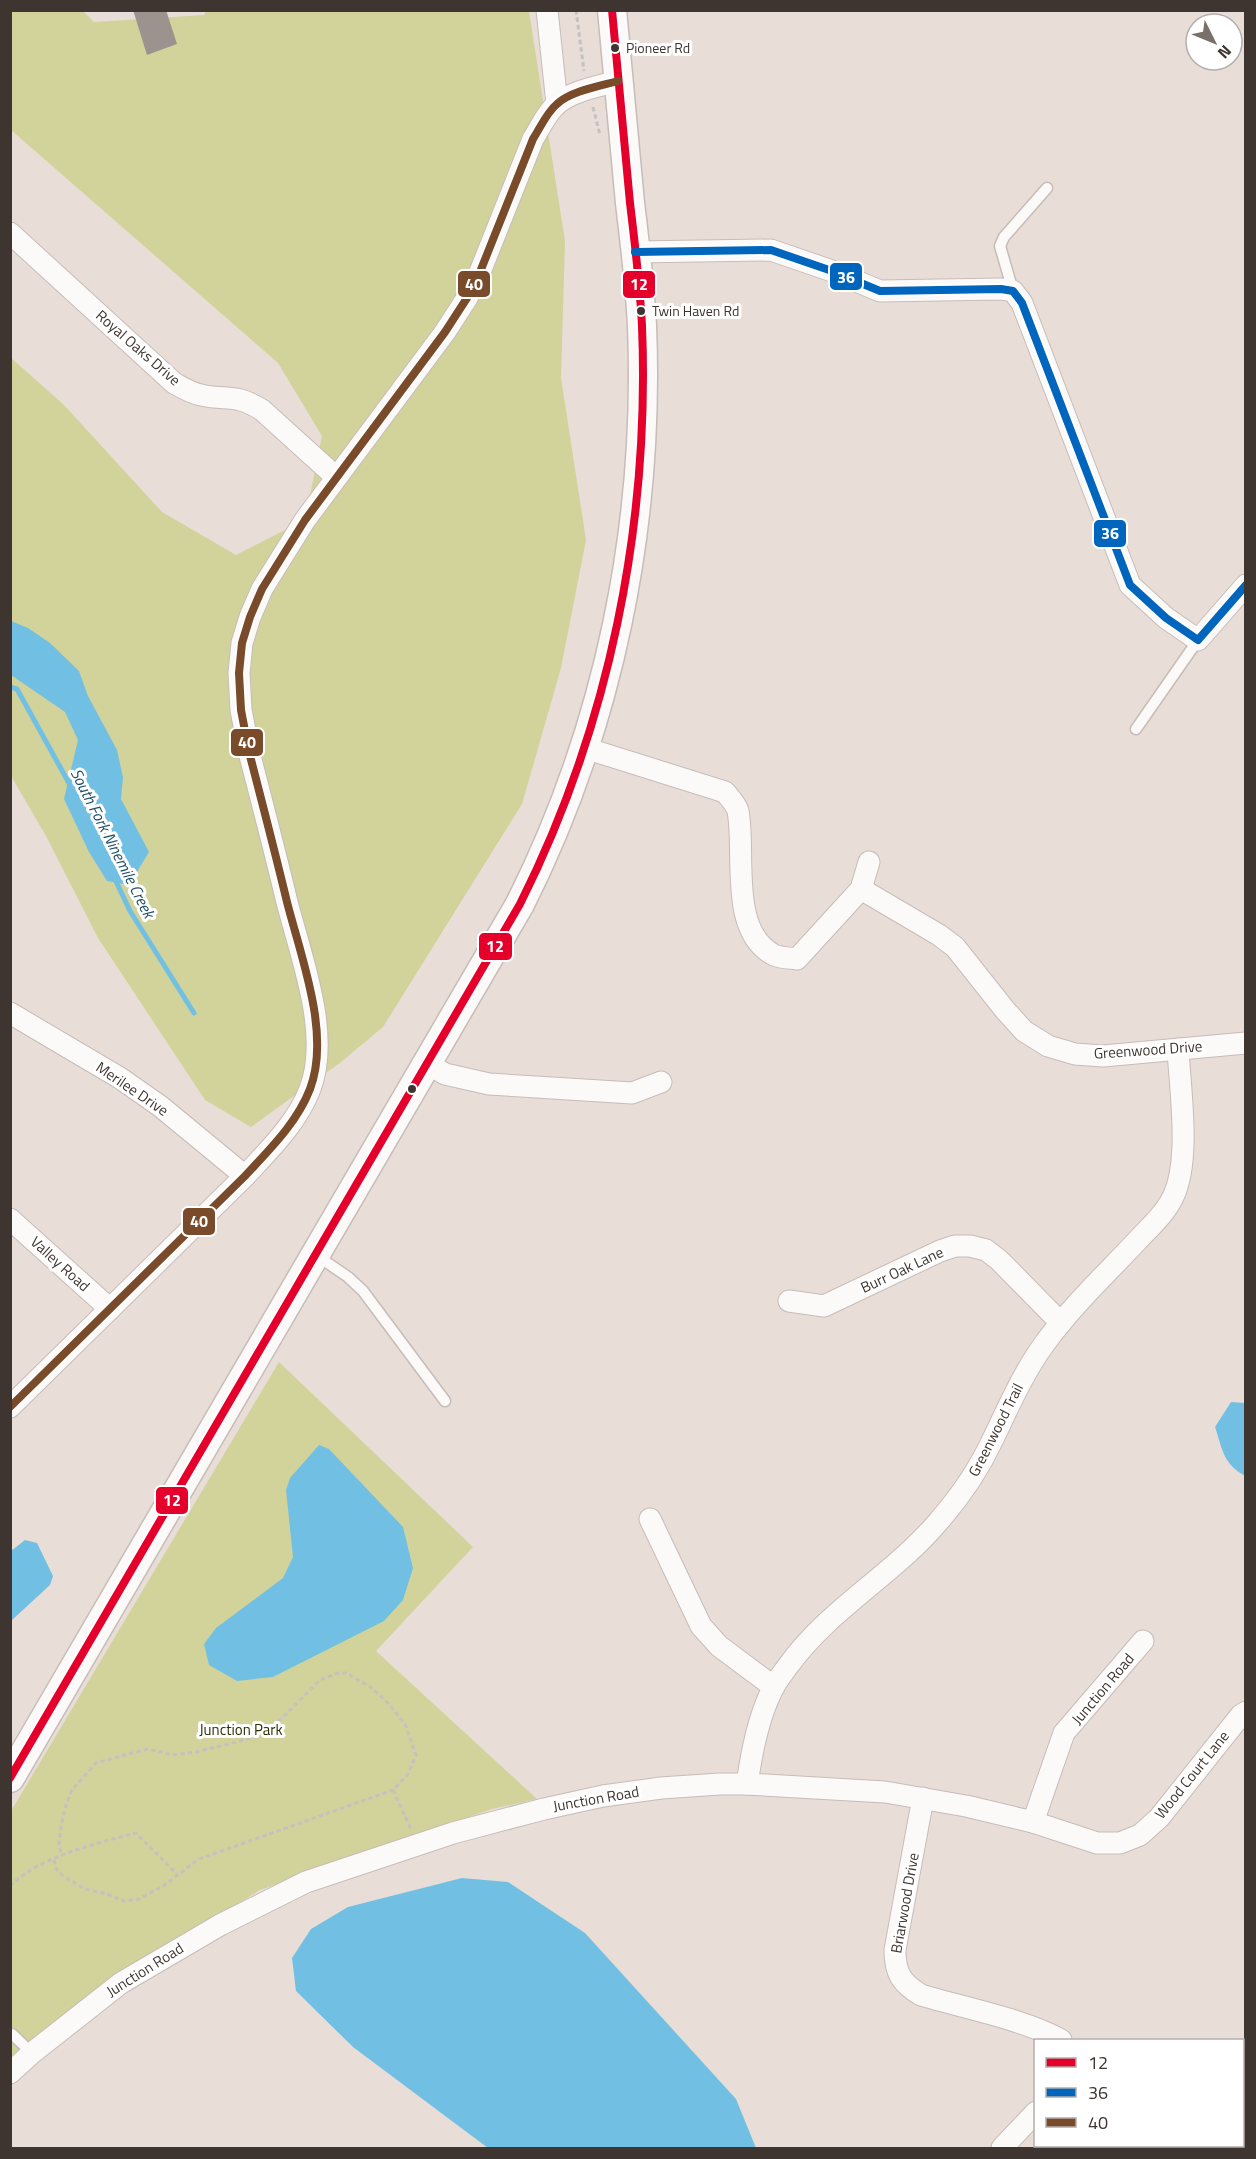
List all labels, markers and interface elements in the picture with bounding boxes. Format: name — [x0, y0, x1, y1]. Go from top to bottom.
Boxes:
north arrow — [1184, 12, 1244, 72]
place label: Pioneer Rd — [626, 37, 690, 58]
text: N — [1212, 40, 1238, 64]
marker: Pioneer Rd — [609, 42, 621, 54]
line badge: 36 — [829, 262, 863, 291]
text: 36 — [837, 265, 855, 289]
line badge: 40 — [457, 270, 491, 298]
line badge: 12 — [622, 270, 656, 299]
text: 40 — [465, 272, 483, 296]
text: 12 — [630, 272, 648, 296]
place label: Twin Haven Rd — [652, 300, 739, 321]
street label: Royal Oaks Drive — [91, 304, 186, 391]
marker: Twin Haven Rd — [635, 305, 647, 317]
line badge: 36 — [1093, 519, 1127, 548]
text: 36 — [1101, 521, 1119, 545]
line badge: 40 — [230, 728, 264, 757]
text: 40 — [238, 730, 256, 754]
water label: South Fork Ninemile Creek — [65, 764, 162, 924]
line badge: 12 — [478, 932, 513, 961]
text: 12 — [486, 934, 504, 958]
street label: Greenwood Drive — [1093, 1034, 1203, 1065]
street label: Merilee Drive — [91, 1056, 173, 1121]
unlabelled marker — [406, 1083, 418, 1095]
line badge: 40 — [182, 1207, 216, 1236]
text: 40 — [190, 1209, 208, 1233]
street label: Valley Road — [25, 1231, 95, 1297]
street label: Burr Oak Lane — [857, 1240, 947, 1299]
street label: Greenwood Trail — [962, 1379, 1029, 1480]
line badge: 12 — [155, 1486, 189, 1515]
text: 12 — [163, 1488, 181, 1512]
street label: Junction Road — [1066, 1648, 1139, 1729]
park label: Junction Park — [199, 1718, 283, 1741]
street label: Wood Court Lane — [1149, 1725, 1235, 1824]
street label: Junction Road — [551, 1780, 641, 1817]
street label: Briarwood Drive — [884, 1851, 925, 1955]
street label: Junction Road — [102, 1937, 188, 2002]
legend — [1034, 2039, 1244, 2147]
text: 12 — [1088, 2049, 1108, 2076]
text: 36 — [1088, 2079, 1108, 2106]
text: 40 — [1088, 2109, 1108, 2136]

